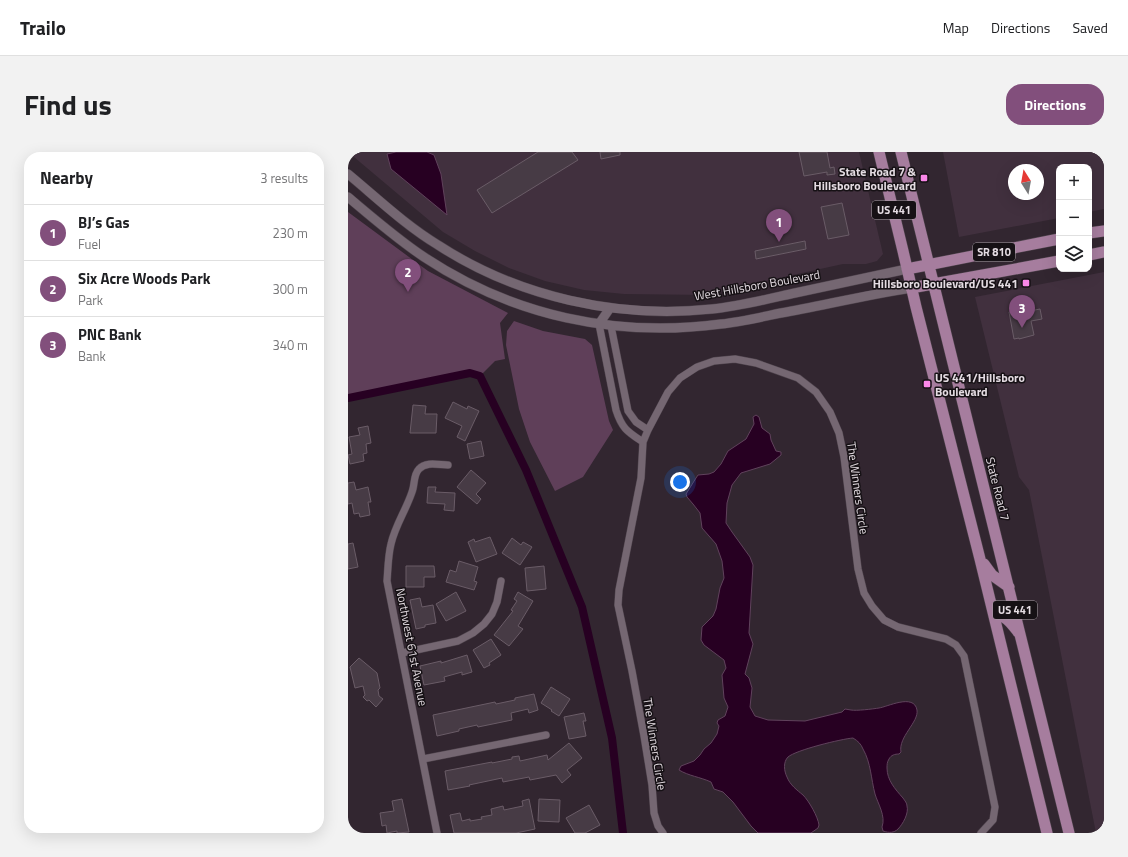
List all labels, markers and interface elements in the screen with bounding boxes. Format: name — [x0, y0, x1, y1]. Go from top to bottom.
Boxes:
text: Trailo — [20, 13, 66, 42]
text: Map — [943, 17, 969, 38]
text: Directions — [991, 17, 1050, 38]
text: Saved — [1072, 17, 1108, 38]
text: Find us — [24, 83, 112, 126]
button: Directions — [1006, 84, 1104, 125]
place label: State Road 7 & Hillsboro Boulevard — [814, 162, 917, 195]
north arrow — [1008, 164, 1044, 200]
map controls — [1056, 164, 1092, 272]
button: + — [1056, 164, 1092, 200]
text: Nearby — [40, 165, 93, 191]
text: 3 results — [260, 168, 308, 188]
marker: State Road 7 & Hillsboro Boulevard — [919, 173, 929, 183]
button: − — [1056, 200, 1092, 236]
road number: US 441 — [872, 201, 916, 219]
pin: 1 — [766, 209, 792, 242]
text: BJ’s Gas — [78, 211, 130, 234]
text: 1 — [49, 223, 57, 243]
text: 230 m — [272, 223, 308, 243]
text: Fuel — [78, 234, 101, 254]
button: layers — [1056, 236, 1092, 272]
road number: SR 810 — [973, 243, 1015, 261]
pin: 2 — [395, 259, 421, 292]
street label: West Hillsboro Boulevard — [693, 265, 821, 305]
text: Six Acre Woods Park — [78, 267, 211, 290]
place label: Hillsboro Boulevard/US 441 — [873, 274, 1018, 293]
marker: Hillsboro Boulevard/US 441 — [1021, 278, 1031, 288]
text: 2 — [49, 279, 57, 299]
text: 300 m — [272, 279, 308, 299]
text: Park — [78, 290, 103, 310]
pin: 3 — [1009, 295, 1035, 328]
text: PNC Bank — [78, 323, 142, 346]
text: 3 — [49, 335, 57, 355]
text: 340 m — [272, 335, 308, 355]
text: Bank — [78, 346, 106, 366]
place label: US 441/Hillsboro Boulevard — [935, 368, 1025, 401]
marker: US 441/Hillsboro Boulevard — [922, 379, 932, 389]
street label: The Winners Circle — [842, 440, 874, 536]
street label: State Road 7 — [981, 455, 1015, 523]
your location — [670, 472, 690, 492]
street label: Northwest 61st Avenue — [391, 586, 433, 708]
road number: US 441 — [993, 601, 1037, 619]
street label: The Winners Circle — [638, 696, 672, 792]

